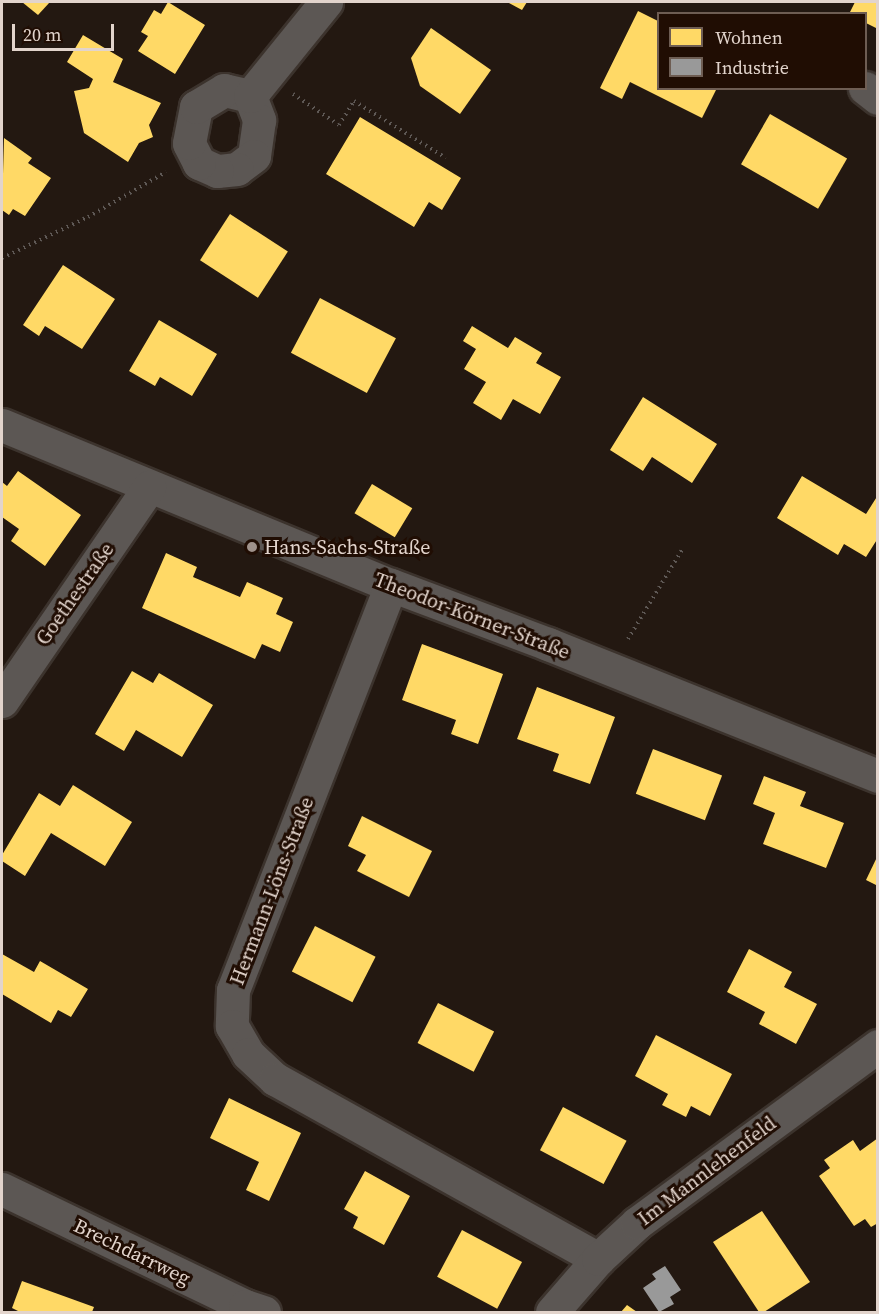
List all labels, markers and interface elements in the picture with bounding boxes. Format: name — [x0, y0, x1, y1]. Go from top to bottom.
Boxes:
scale bar — [15, 12, 117, 50]
legend — [657, 12, 867, 90]
text: 20 m — [23, 22, 61, 47]
text: Wohnen — [715, 25, 783, 50]
text: Industrie — [715, 55, 789, 80]
place label: Hans-Sachs-Straße — [264, 535, 430, 559]
street label: Goethestraße — [31, 538, 119, 650]
marker: Hans-Sachs-Straße — [245, 540, 259, 554]
street label: Theodor-Körner-Straße — [371, 568, 573, 664]
street label: Hermann-Löns-Straße — [225, 794, 319, 988]
street label: Im Mannlehenfeld — [633, 1111, 781, 1231]
street label: Brechdarrweg — [70, 1214, 194, 1290]

